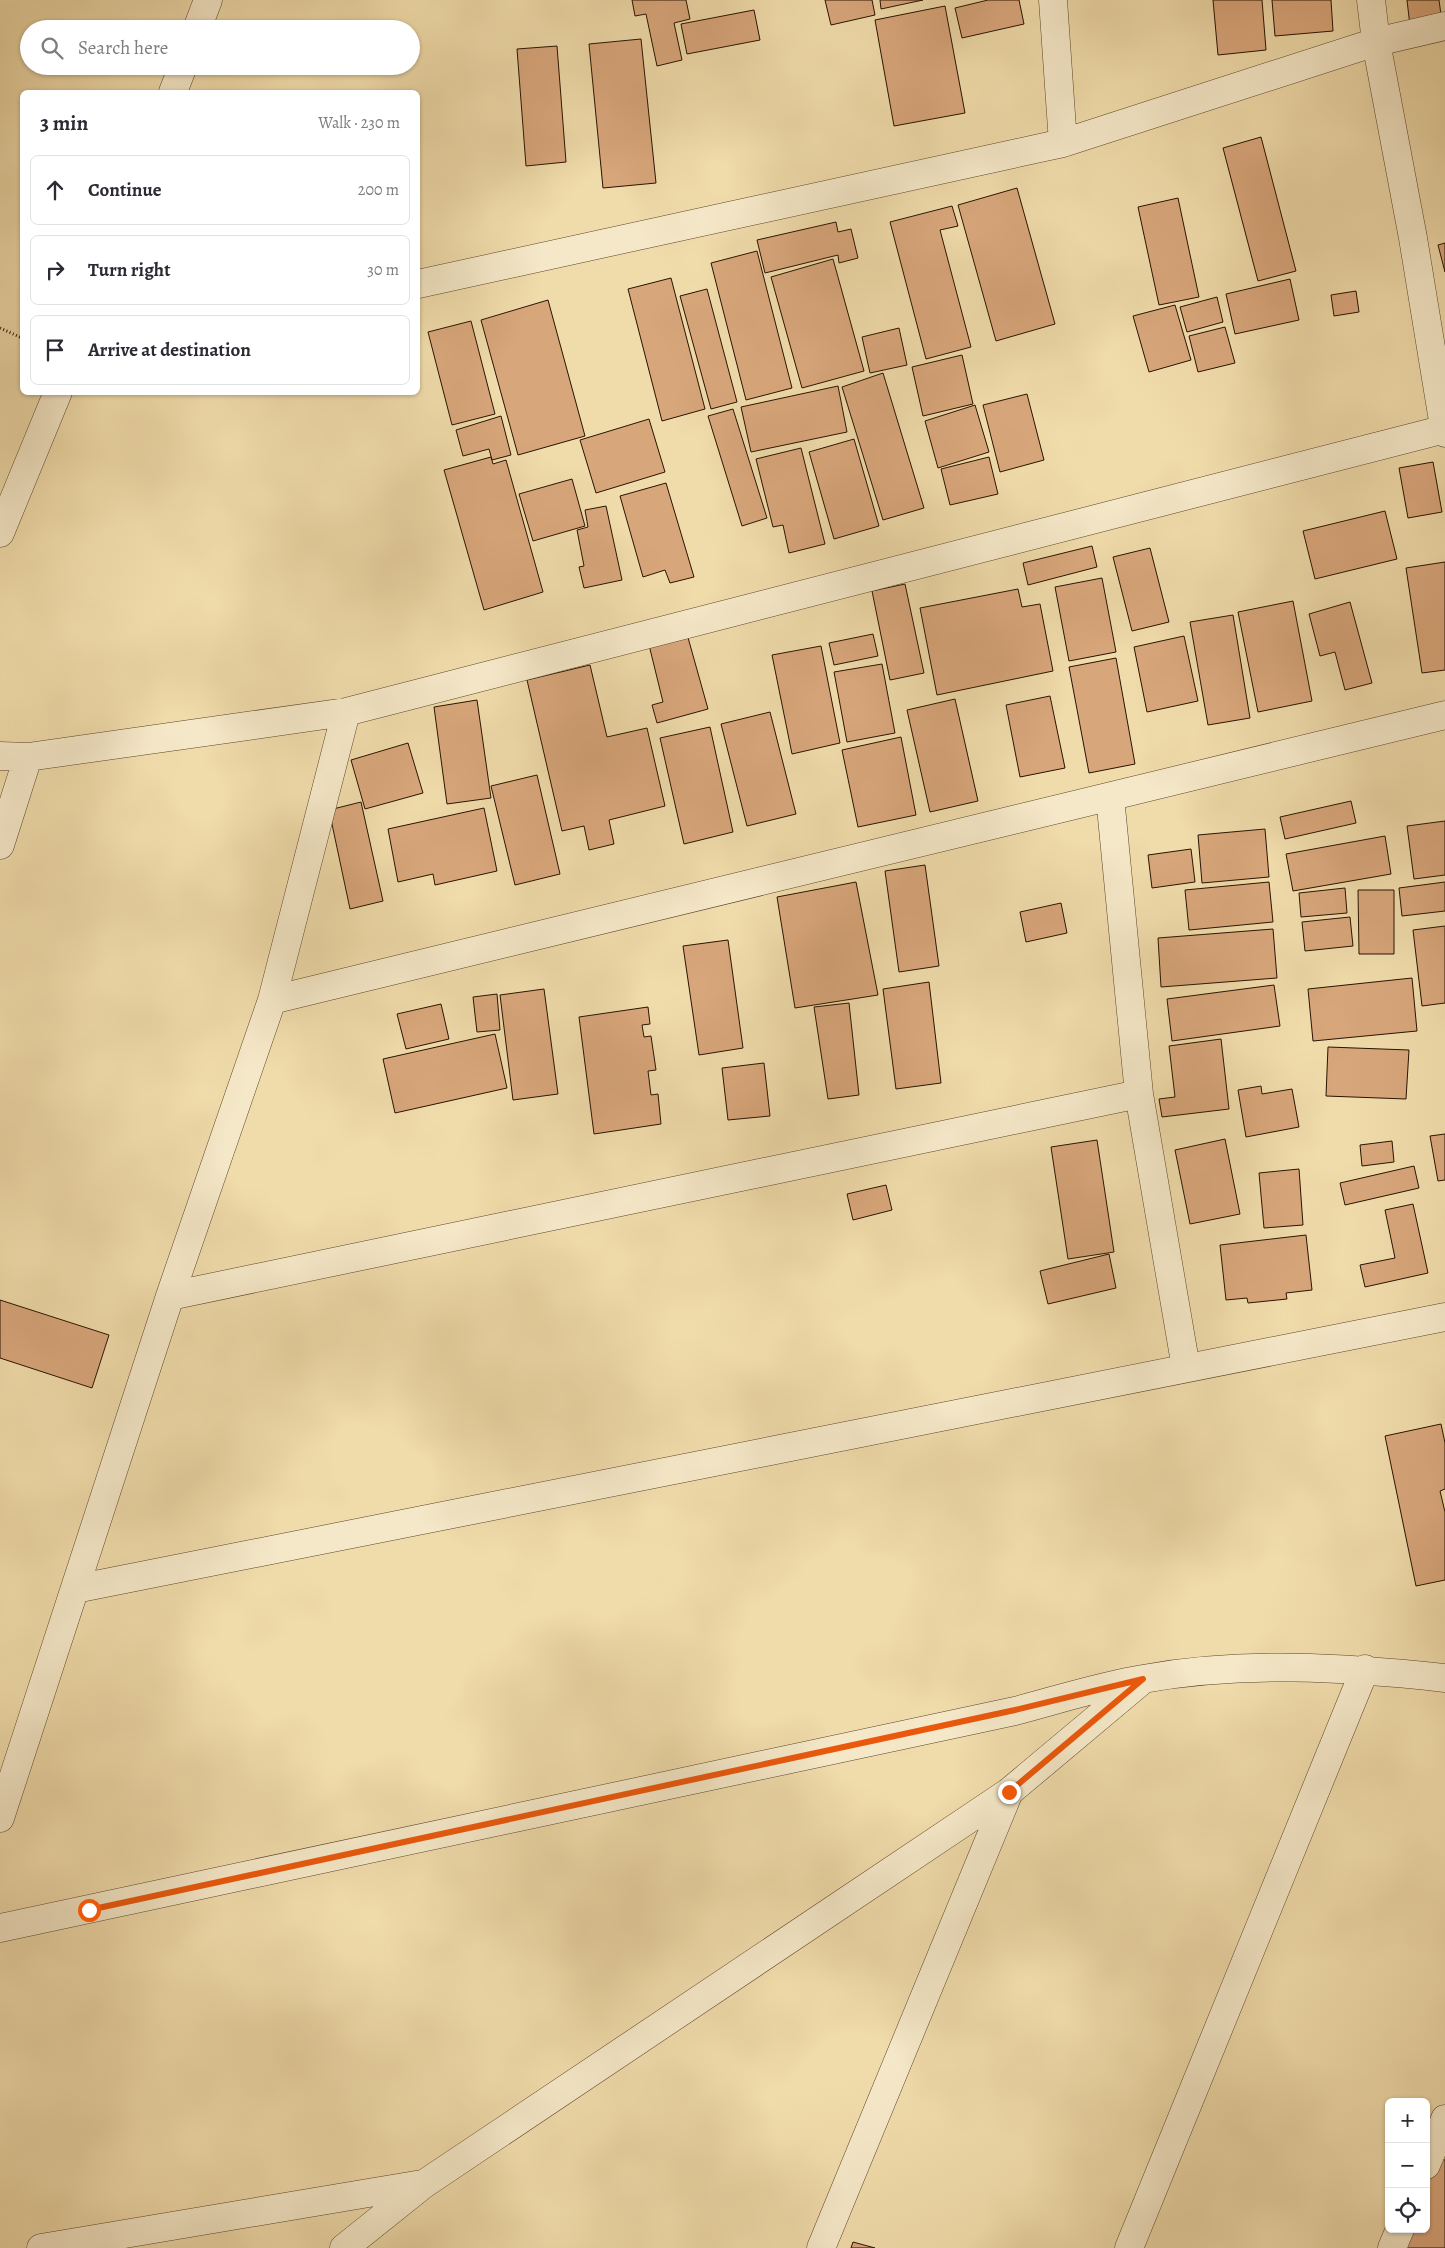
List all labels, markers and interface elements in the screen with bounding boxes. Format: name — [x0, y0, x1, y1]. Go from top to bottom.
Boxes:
search box — [20, 20, 420, 75]
icon: search — [38, 34, 66, 62]
text: Search here — [78, 35, 168, 61]
text: 3 min — [40, 109, 88, 137]
text: Walk · 230 m — [318, 112, 400, 134]
icon: ahead — [41, 176, 69, 204]
text: Continue — [88, 177, 162, 203]
text: 200 m — [358, 179, 399, 201]
icon: right — [41, 256, 69, 284]
text: Turn right — [88, 257, 170, 283]
text: 30 m — [367, 259, 399, 281]
icon: arrive — [41, 336, 69, 364]
text: Arrive at destination — [88, 337, 251, 363]
route end — [998, 1781, 1021, 1804]
route start — [78, 1899, 101, 1922]
map controls — [1385, 2098, 1430, 2233]
button: + — [1385, 2098, 1430, 2143]
button: − — [1385, 2143, 1430, 2188]
button: locate — [1385, 2188, 1430, 2233]

